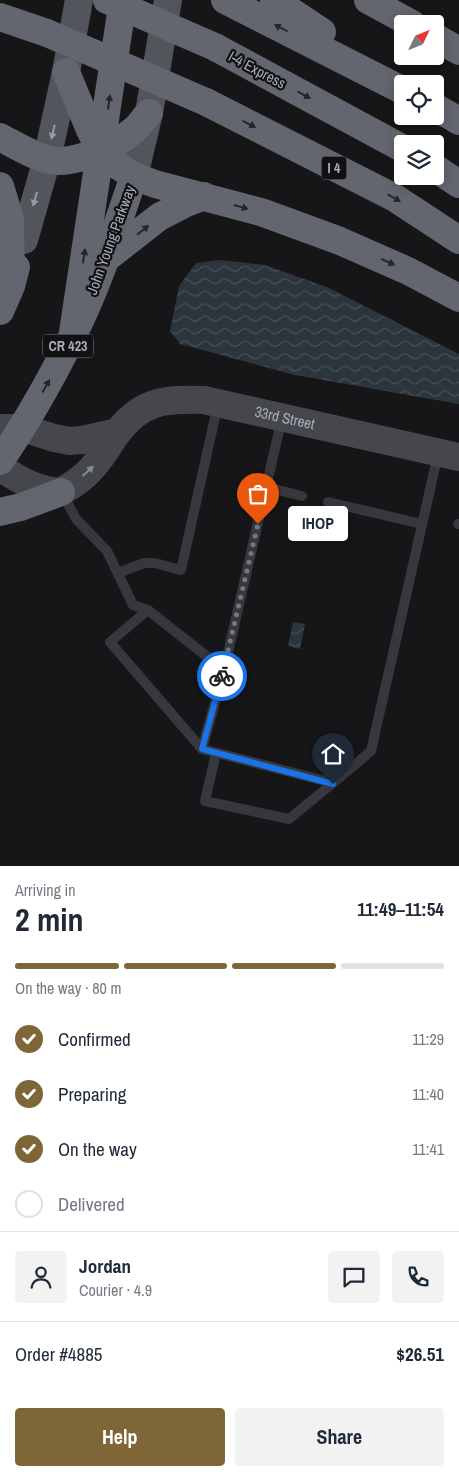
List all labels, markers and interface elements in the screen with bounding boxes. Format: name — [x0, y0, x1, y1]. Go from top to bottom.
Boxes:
north arrow — [394, 15, 444, 65]
map controls — [394, 15, 444, 185]
one-way arrow — [274, 24, 288, 32]
street label: I-4 Express — [225, 46, 290, 93]
button: locate — [394, 75, 444, 125]
one-way arrow — [297, 91, 311, 100]
one-way arrow — [105, 94, 113, 110]
one-way arrow — [242, 120, 256, 128]
one-way arrow — [49, 125, 57, 140]
button: layers — [394, 135, 444, 185]
road number: I 4 — [322, 156, 346, 180]
street label: John Young Parkway — [81, 181, 140, 297]
one-way arrow — [31, 192, 39, 207]
one-way arrow — [387, 194, 400, 203]
one-way arrow — [234, 203, 249, 211]
one-way arrow — [136, 225, 150, 235]
one-way arrow — [81, 248, 89, 264]
one-way arrow — [381, 259, 395, 267]
road number: CR 423 — [43, 334, 93, 358]
one-way arrow — [42, 378, 50, 393]
street label: 33rd Street — [253, 401, 317, 435]
one-way arrow — [82, 465, 94, 477]
pin — [237, 473, 279, 524]
icon: bag — [244, 480, 272, 508]
callout: IHOP — [288, 506, 348, 542]
text: IHOP — [302, 512, 334, 534]
courier — [197, 651, 247, 701]
icon: bike — [208, 662, 236, 690]
pin — [312, 733, 354, 784]
icon: home — [319, 740, 347, 768]
text: Arriving in — [15, 879, 76, 901]
text: 11:49–11:54 — [357, 896, 444, 922]
text: 2 min — [15, 898, 84, 941]
text: On the way · 80 m — [15, 977, 121, 999]
icon: check — [15, 1025, 43, 1053]
text: Confirmed — [58, 1026, 131, 1052]
text: 11:29 — [412, 1028, 444, 1050]
icon: check — [15, 1080, 43, 1108]
text: Preparing — [58, 1081, 126, 1107]
text: 11:40 — [412, 1083, 444, 1105]
icon: check — [15, 1135, 43, 1163]
text: On the way — [58, 1136, 137, 1162]
text: 11:41 — [412, 1138, 444, 1160]
text: Delivered — [58, 1191, 125, 1217]
button: person — [15, 1251, 67, 1303]
button: chat — [328, 1251, 380, 1303]
button: phone — [392, 1251, 444, 1303]
text: Jordan — [79, 1253, 131, 1279]
text: Courier · 4.9 — [79, 1279, 152, 1301]
text: Order #4885 — [15, 1341, 102, 1367]
text: $26.51 — [396, 1341, 444, 1367]
button: Help — [15, 1408, 225, 1466]
button: Share — [235, 1408, 444, 1466]

